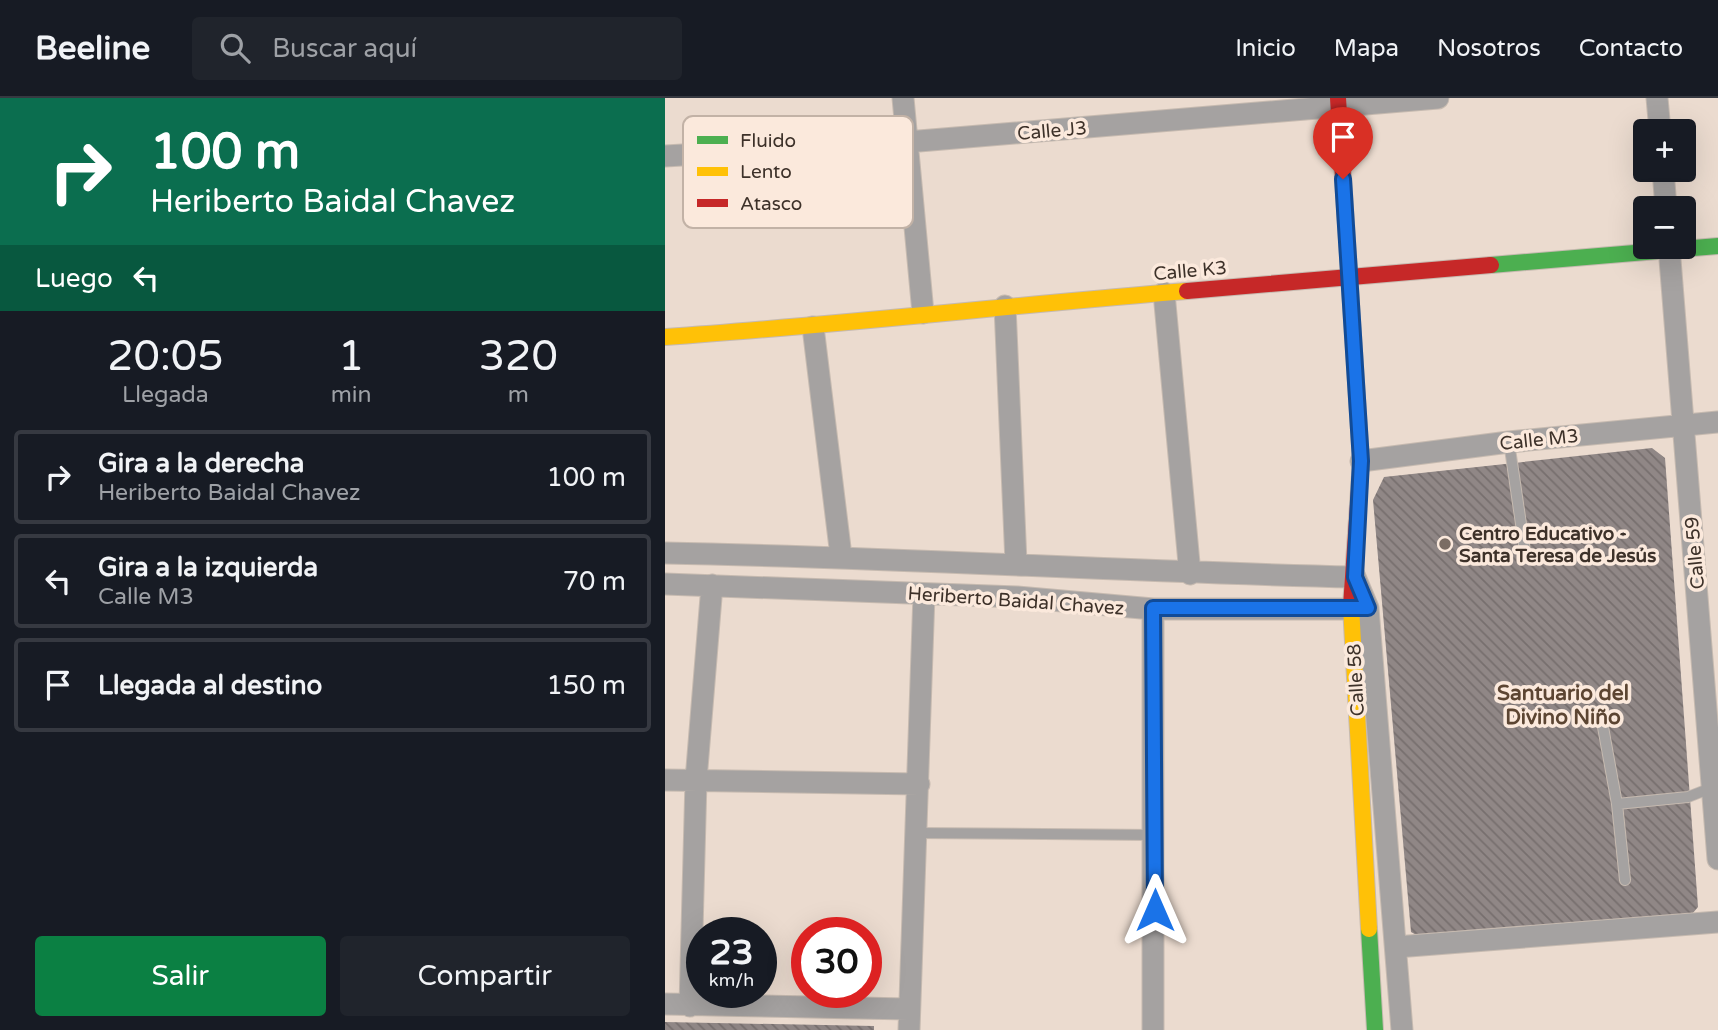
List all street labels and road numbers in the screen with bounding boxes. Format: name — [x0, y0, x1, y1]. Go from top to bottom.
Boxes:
street label: Calle J3 — [1016, 117, 1088, 145]
street label: Calle K3 — [1152, 257, 1228, 285]
street label: Calle M3 — [1499, 425, 1580, 455]
street label: Calle 59 — [1681, 516, 1709, 590]
street label: Heriberto Baidal Chavez — [907, 582, 1125, 620]
street label: Calle 58 — [1343, 643, 1369, 717]

